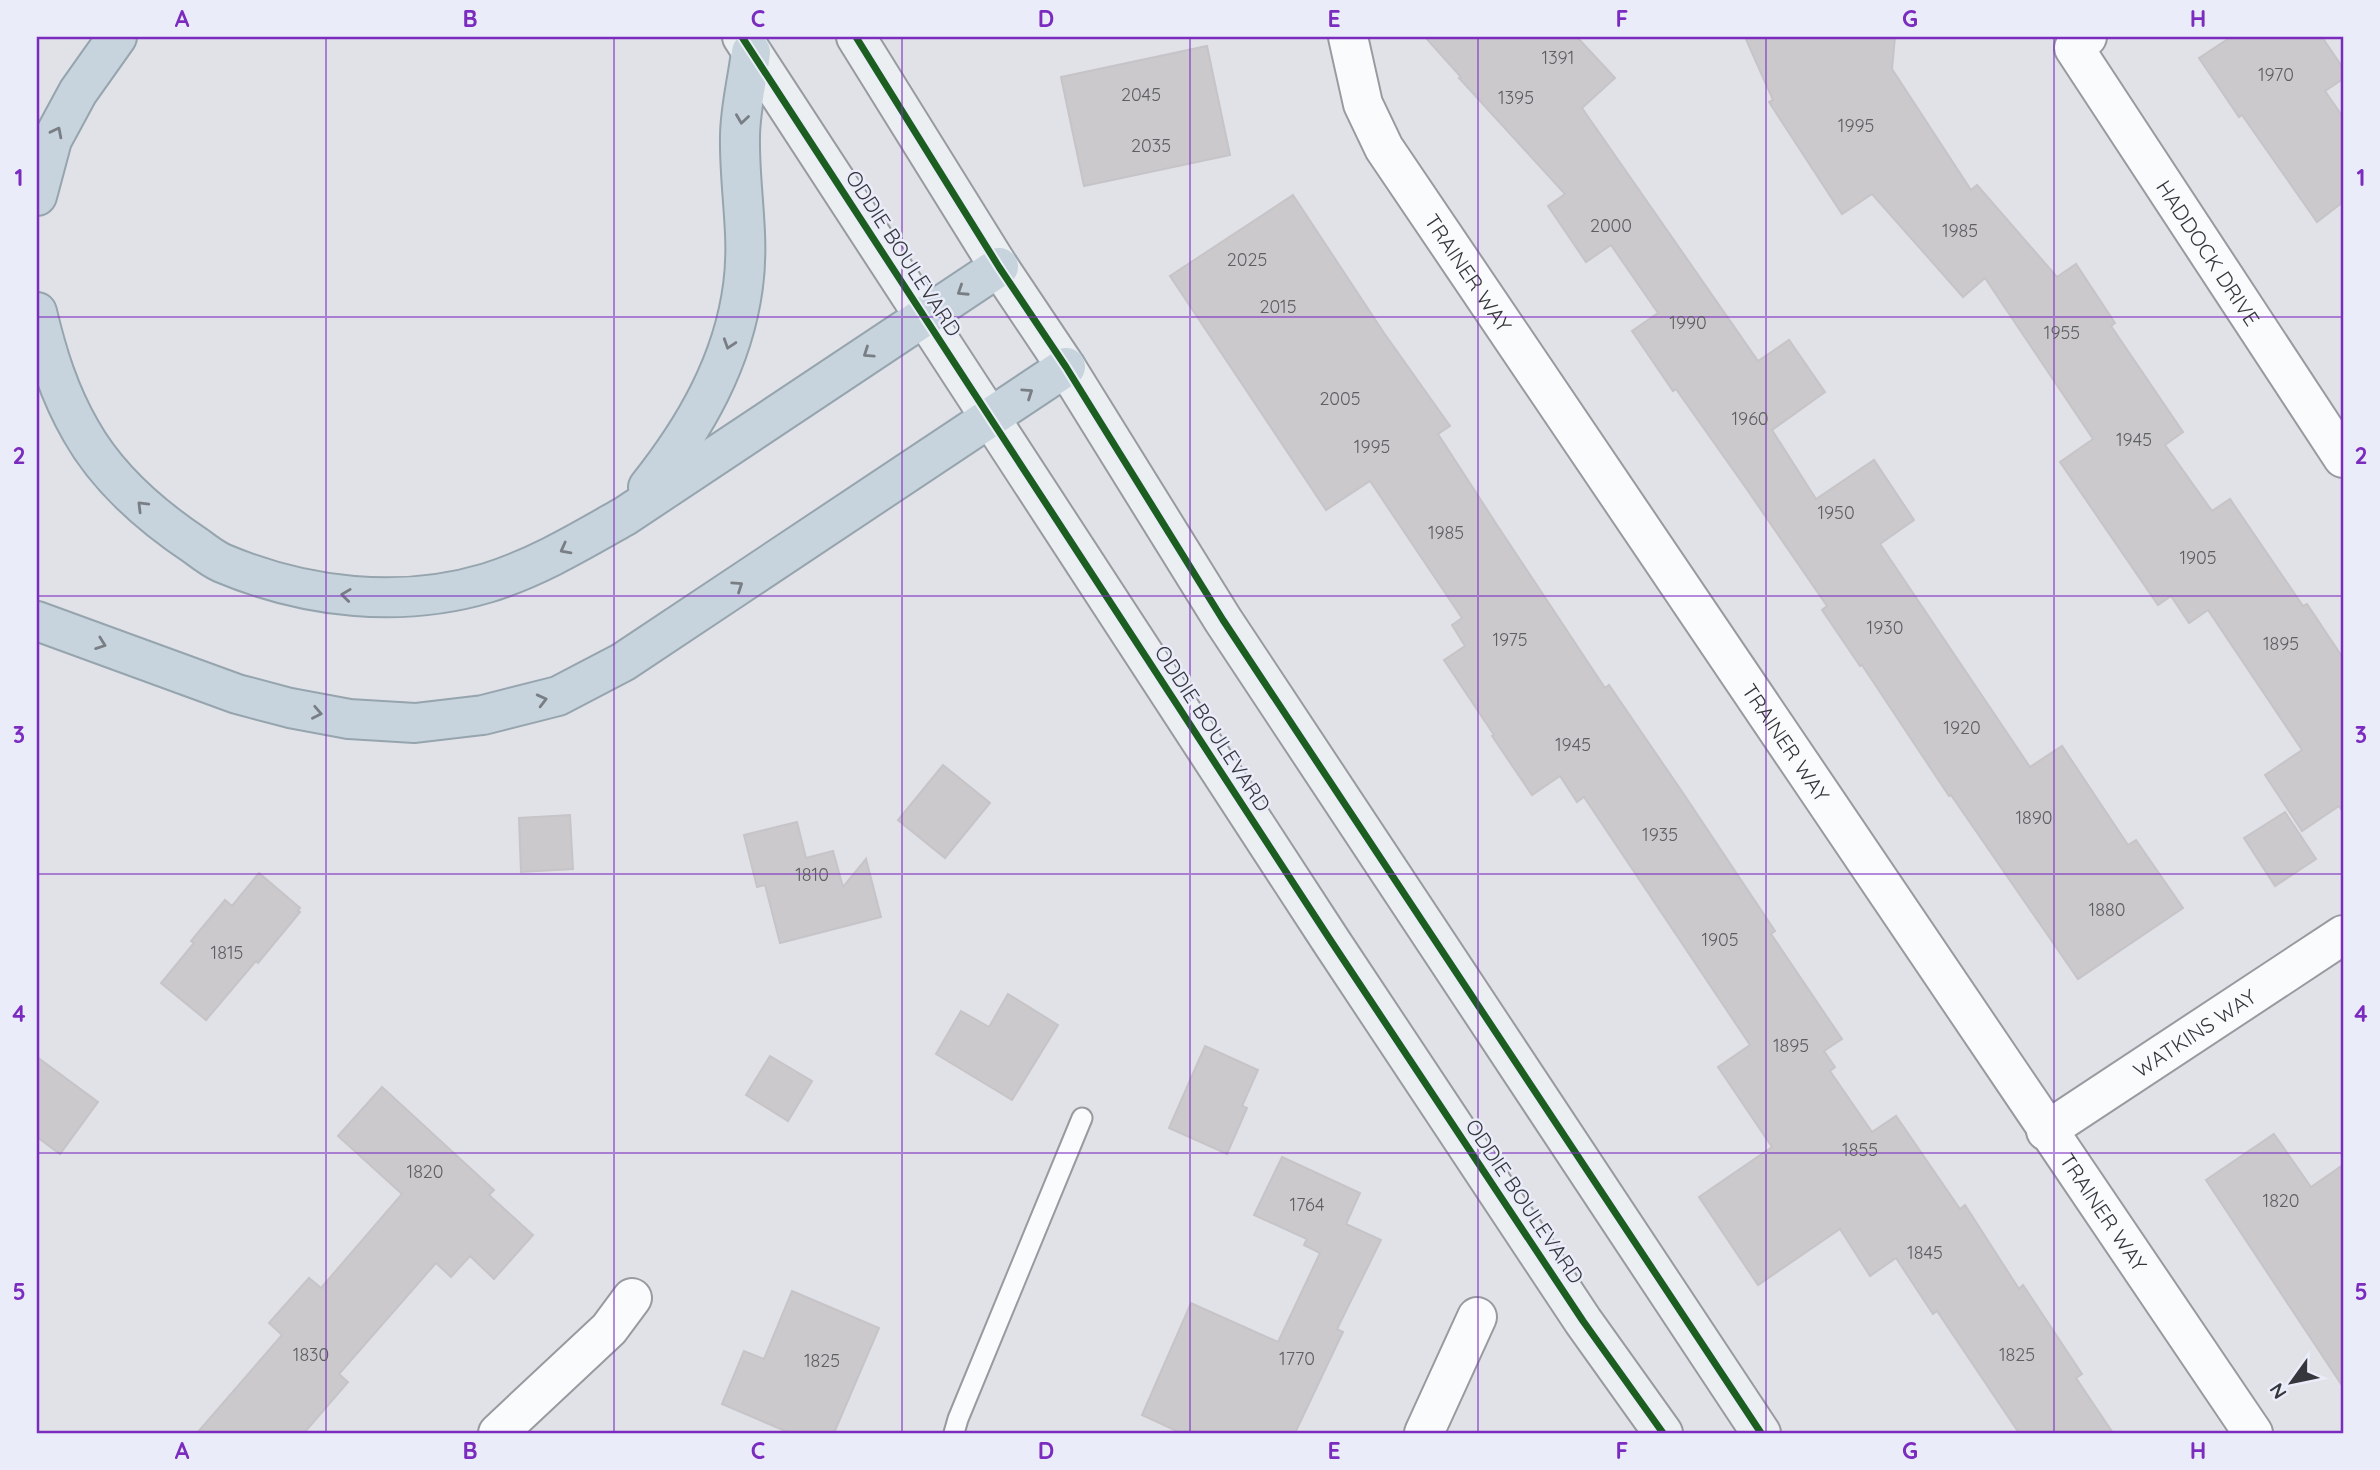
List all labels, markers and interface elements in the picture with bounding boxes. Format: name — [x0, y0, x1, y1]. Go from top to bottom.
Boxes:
text: A — [175, 4, 190, 33]
text: B — [462, 4, 478, 33]
text: C — [751, 4, 765, 33]
text: D — [1038, 4, 1054, 33]
text: E — [1327, 4, 1341, 33]
text: F — [1616, 4, 1628, 33]
text: G — [1902, 4, 1918, 33]
text: H — [2190, 4, 2206, 33]
house number: 1391 — [1542, 46, 1574, 69]
house number: 1970 — [2258, 63, 2294, 86]
house number: 2045 — [1121, 83, 1161, 106]
house number: 1395 — [1498, 86, 1534, 109]
one-way arrow — [735, 113, 750, 125]
house number: 1995 — [1838, 114, 1874, 137]
one-way arrow — [48, 126, 62, 139]
house number: 2035 — [1131, 134, 1171, 157]
text: 1 — [15, 163, 23, 192]
text: 1 — [2357, 163, 2365, 192]
street label: ODDIE BOULEVARD — [841, 165, 967, 341]
street label: HADDOCK DRIVE — [2151, 175, 2266, 331]
street label: TRAINER WAY — [1419, 209, 1518, 337]
house number: 2000 — [1590, 214, 1632, 237]
house number: 1985 — [1942, 219, 1978, 242]
house number: 2025 — [1227, 248, 1267, 271]
one-way arrow — [957, 283, 970, 296]
house number: 2015 — [1259, 295, 1297, 318]
house number: 1990 — [1669, 311, 1707, 334]
house number: 1955 — [2044, 321, 2080, 344]
one-way arrow — [723, 338, 738, 350]
one-way arrow — [863, 345, 876, 357]
house number: 2005 — [1319, 387, 1361, 410]
one-way arrow — [1021, 388, 1034, 401]
house number: 1960 — [1731, 407, 1769, 430]
house number: 1945 — [2116, 428, 2152, 451]
house number: 1995 — [1354, 435, 1390, 458]
text: 2 — [12, 441, 26, 470]
text: 2 — [2354, 441, 2368, 470]
one-way arrow — [138, 501, 151, 514]
house number: 1950 — [1817, 501, 1855, 524]
house number: 1985 — [1428, 521, 1464, 544]
one-way arrow — [560, 541, 572, 555]
house number: 1905 — [2179, 546, 2217, 569]
one-way arrow — [730, 581, 743, 594]
one-way arrow — [340, 588, 352, 603]
house number: 1930 — [1867, 616, 1903, 639]
house number: 1975 — [1492, 628, 1528, 651]
house number: 1895 — [2263, 632, 2299, 655]
one-way arrow — [95, 636, 107, 650]
street label: ODDIE BOULEVARD — [1150, 640, 1276, 816]
street label: TRAINER WAY — [1737, 678, 1835, 807]
one-way arrow — [536, 694, 548, 708]
one-way arrow — [311, 705, 323, 720]
house number: 1920 — [1943, 716, 1981, 739]
text: 3 — [13, 720, 25, 749]
text: 3 — [2355, 720, 2367, 749]
house number: 1945 — [1555, 733, 1591, 756]
house number: 1890 — [2015, 806, 2053, 829]
house number: 1935 — [1642, 823, 1678, 846]
house number: 1810 — [795, 863, 829, 886]
house number: 1880 — [2089, 898, 2125, 921]
house number: 1905 — [1701, 928, 1739, 951]
house number: 1815 — [211, 941, 243, 964]
street label: WATKINS WAY — [2128, 983, 2261, 1083]
text: 4 — [12, 999, 26, 1028]
text: 4 — [2354, 999, 2368, 1028]
house number: 1895 — [1773, 1034, 1809, 1057]
street label: ODDIE BOULEVARD — [1460, 1114, 1590, 1288]
house number: 1855 — [1842, 1138, 1878, 1161]
street label: TRAINER WAY — [2054, 1148, 2153, 1276]
house number: 1820 — [406, 1160, 444, 1183]
house number: 1820 — [2262, 1189, 2300, 1212]
house number: 1764 — [1290, 1193, 1324, 1216]
house number: 1845 — [1907, 1241, 1943, 1264]
text: 5 — [12, 1277, 26, 1306]
text: 5 — [2354, 1277, 2368, 1306]
house number: 1830 — [293, 1343, 329, 1366]
house number: 1825 — [1999, 1343, 2035, 1366]
house number: 1770 — [1279, 1347, 1315, 1370]
north arrow — [2258, 1348, 2328, 1418]
house number: 1825 — [804, 1349, 840, 1372]
text: N — [2264, 1379, 2292, 1404]
text: A — [175, 1436, 190, 1465]
text: B — [462, 1436, 478, 1465]
text: C — [751, 1436, 765, 1465]
text: D — [1038, 1436, 1054, 1465]
text: E — [1327, 1436, 1341, 1465]
text: F — [1616, 1436, 1628, 1465]
text: G — [1902, 1436, 1918, 1465]
text: H — [2190, 1436, 2206, 1465]

